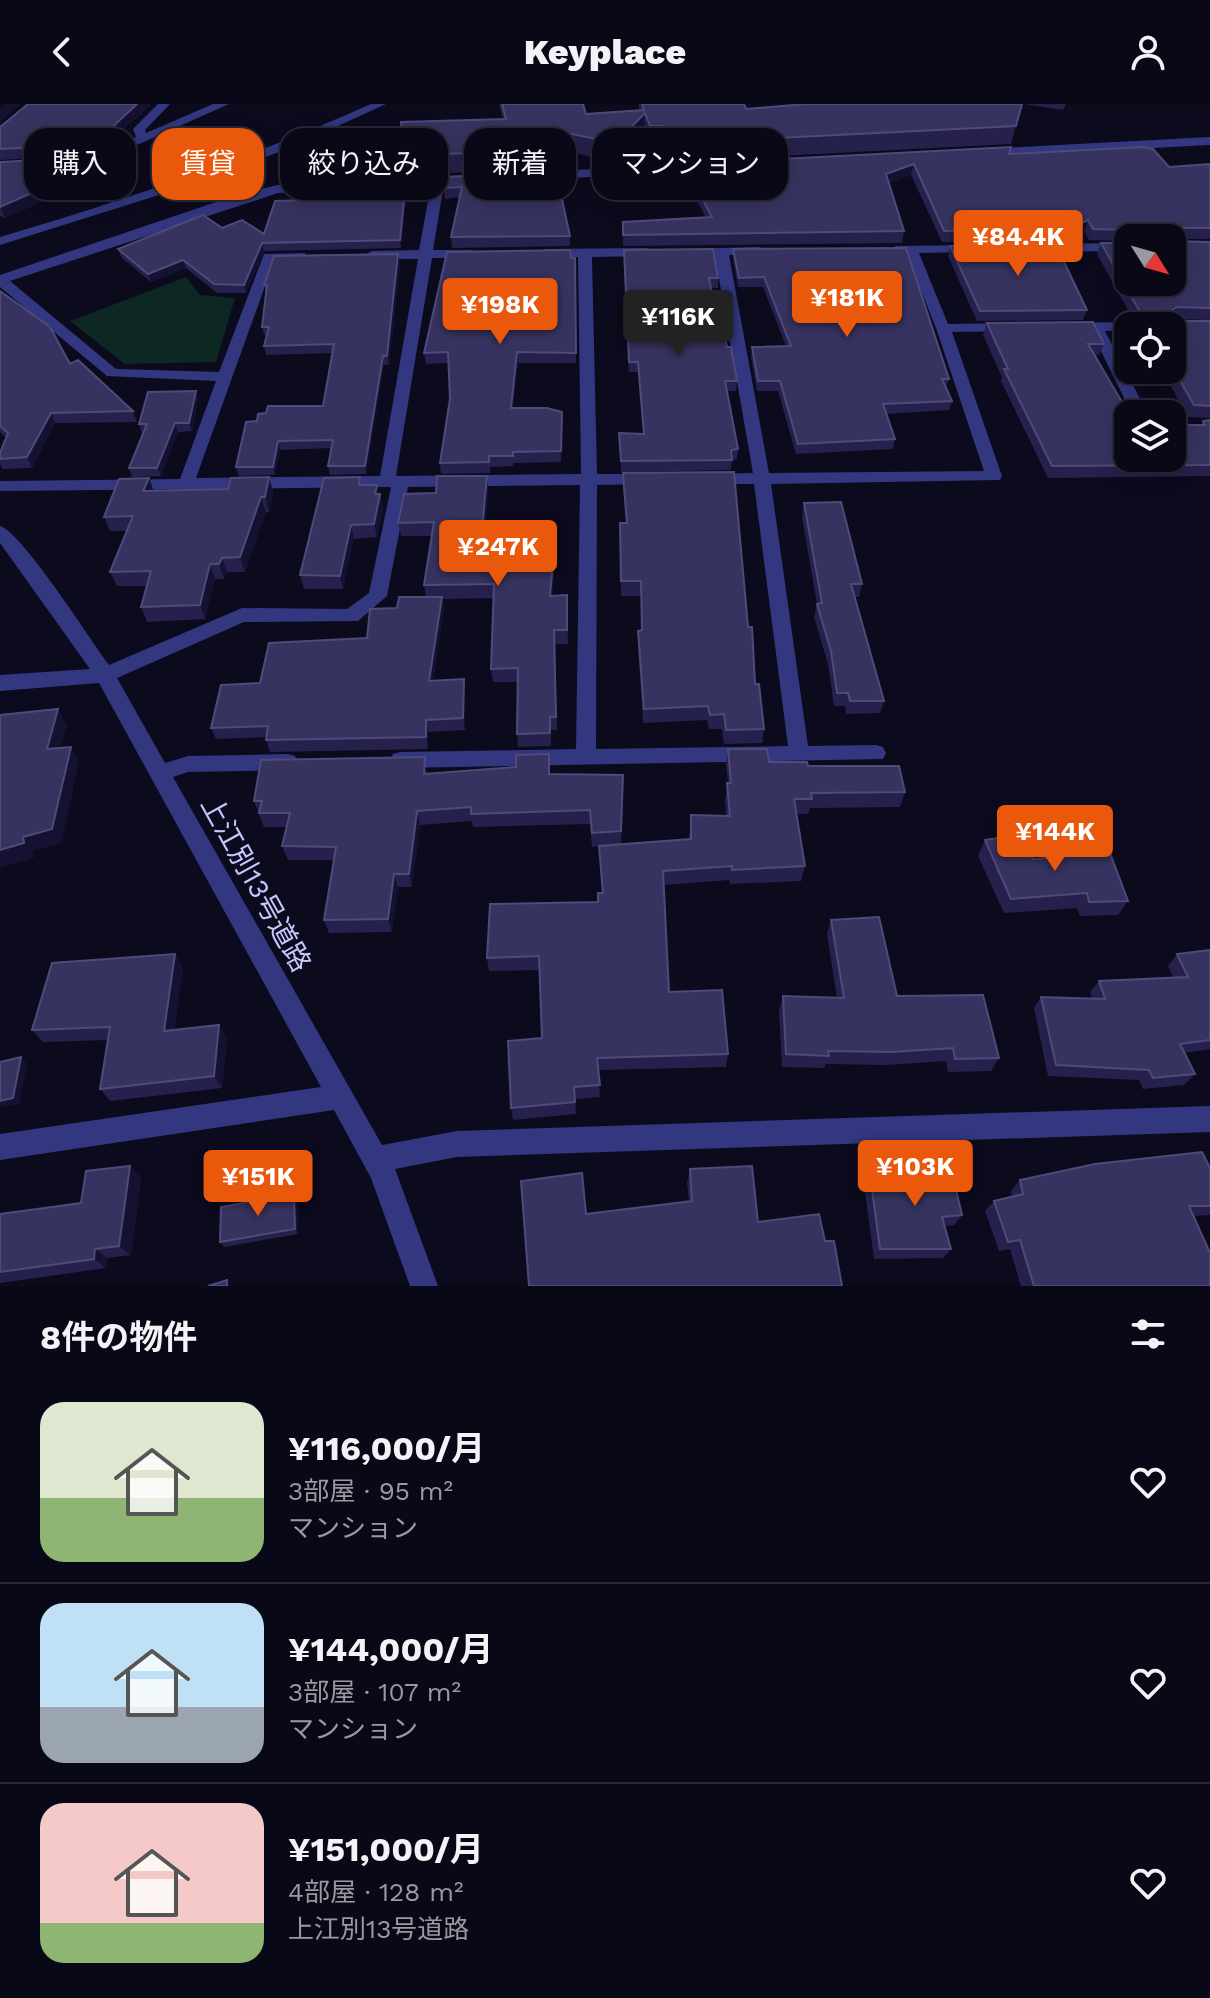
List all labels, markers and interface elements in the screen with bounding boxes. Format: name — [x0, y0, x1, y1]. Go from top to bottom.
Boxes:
icon: back — [40, 30, 84, 74]
icon: person — [1126, 30, 1170, 74]
text: Keyplace — [524, 31, 686, 73]
chip: 購入 — [24, 128, 136, 200]
chip: 賃貸 — [152, 128, 264, 200]
chip: 絞り込み — [280, 128, 448, 200]
chip: 新着 — [464, 128, 576, 200]
chip: マンション — [592, 128, 788, 200]
pin: ¥84.4K — [953, 210, 1083, 278]
text: ¥84.4K — [972, 221, 1064, 251]
north arrow — [1114, 224, 1186, 296]
map controls — [1114, 224, 1186, 472]
pin: ¥181K — [791, 271, 903, 339]
pin: ¥198K — [444, 278, 556, 346]
text: ¥181K — [810, 282, 884, 312]
text: ¥198K — [461, 289, 539, 319]
pin: ¥116K — [622, 290, 734, 358]
text: ¥116K — [641, 301, 715, 331]
button: locate — [1114, 312, 1186, 384]
button: layers — [1114, 400, 1186, 472]
pin: ¥247K — [442, 520, 554, 588]
text: ¥247K — [457, 531, 539, 561]
street label: 上江別13号道路 — [194, 791, 318, 977]
pin: ¥144K — [999, 805, 1111, 873]
text: ¥144K — [1015, 816, 1095, 846]
pin: ¥103K — [859, 1140, 971, 1208]
pin: ¥151K — [202, 1150, 314, 1218]
text: ¥103K — [876, 1151, 954, 1181]
text: ¥151K — [222, 1161, 294, 1191]
icon: filters — [1126, 1312, 1170, 1356]
text: 8件の物件 — [40, 1317, 197, 1357]
text: ¥116,000/月 — [288, 1428, 485, 1468]
icon: home — [104, 1434, 200, 1530]
icon: heart — [1126, 1460, 1170, 1504]
text: 3部屋 · 95 m² — [288, 1476, 453, 1506]
text: マンション — [288, 1513, 418, 1543]
text: ¥144,000/月 — [288, 1629, 493, 1669]
icon: home — [104, 1635, 200, 1731]
icon: heart — [1126, 1661, 1170, 1705]
text: 3部屋 · 107 m² — [288, 1677, 461, 1707]
text: マンション — [288, 1714, 418, 1744]
text: ¥151,000/月 — [288, 1829, 484, 1869]
icon: home — [104, 1835, 200, 1931]
icon: heart — [1126, 1861, 1170, 1905]
text: 4部屋 · 128 m² — [288, 1877, 463, 1907]
text: 上江別13号道路 — [288, 1914, 469, 1944]

